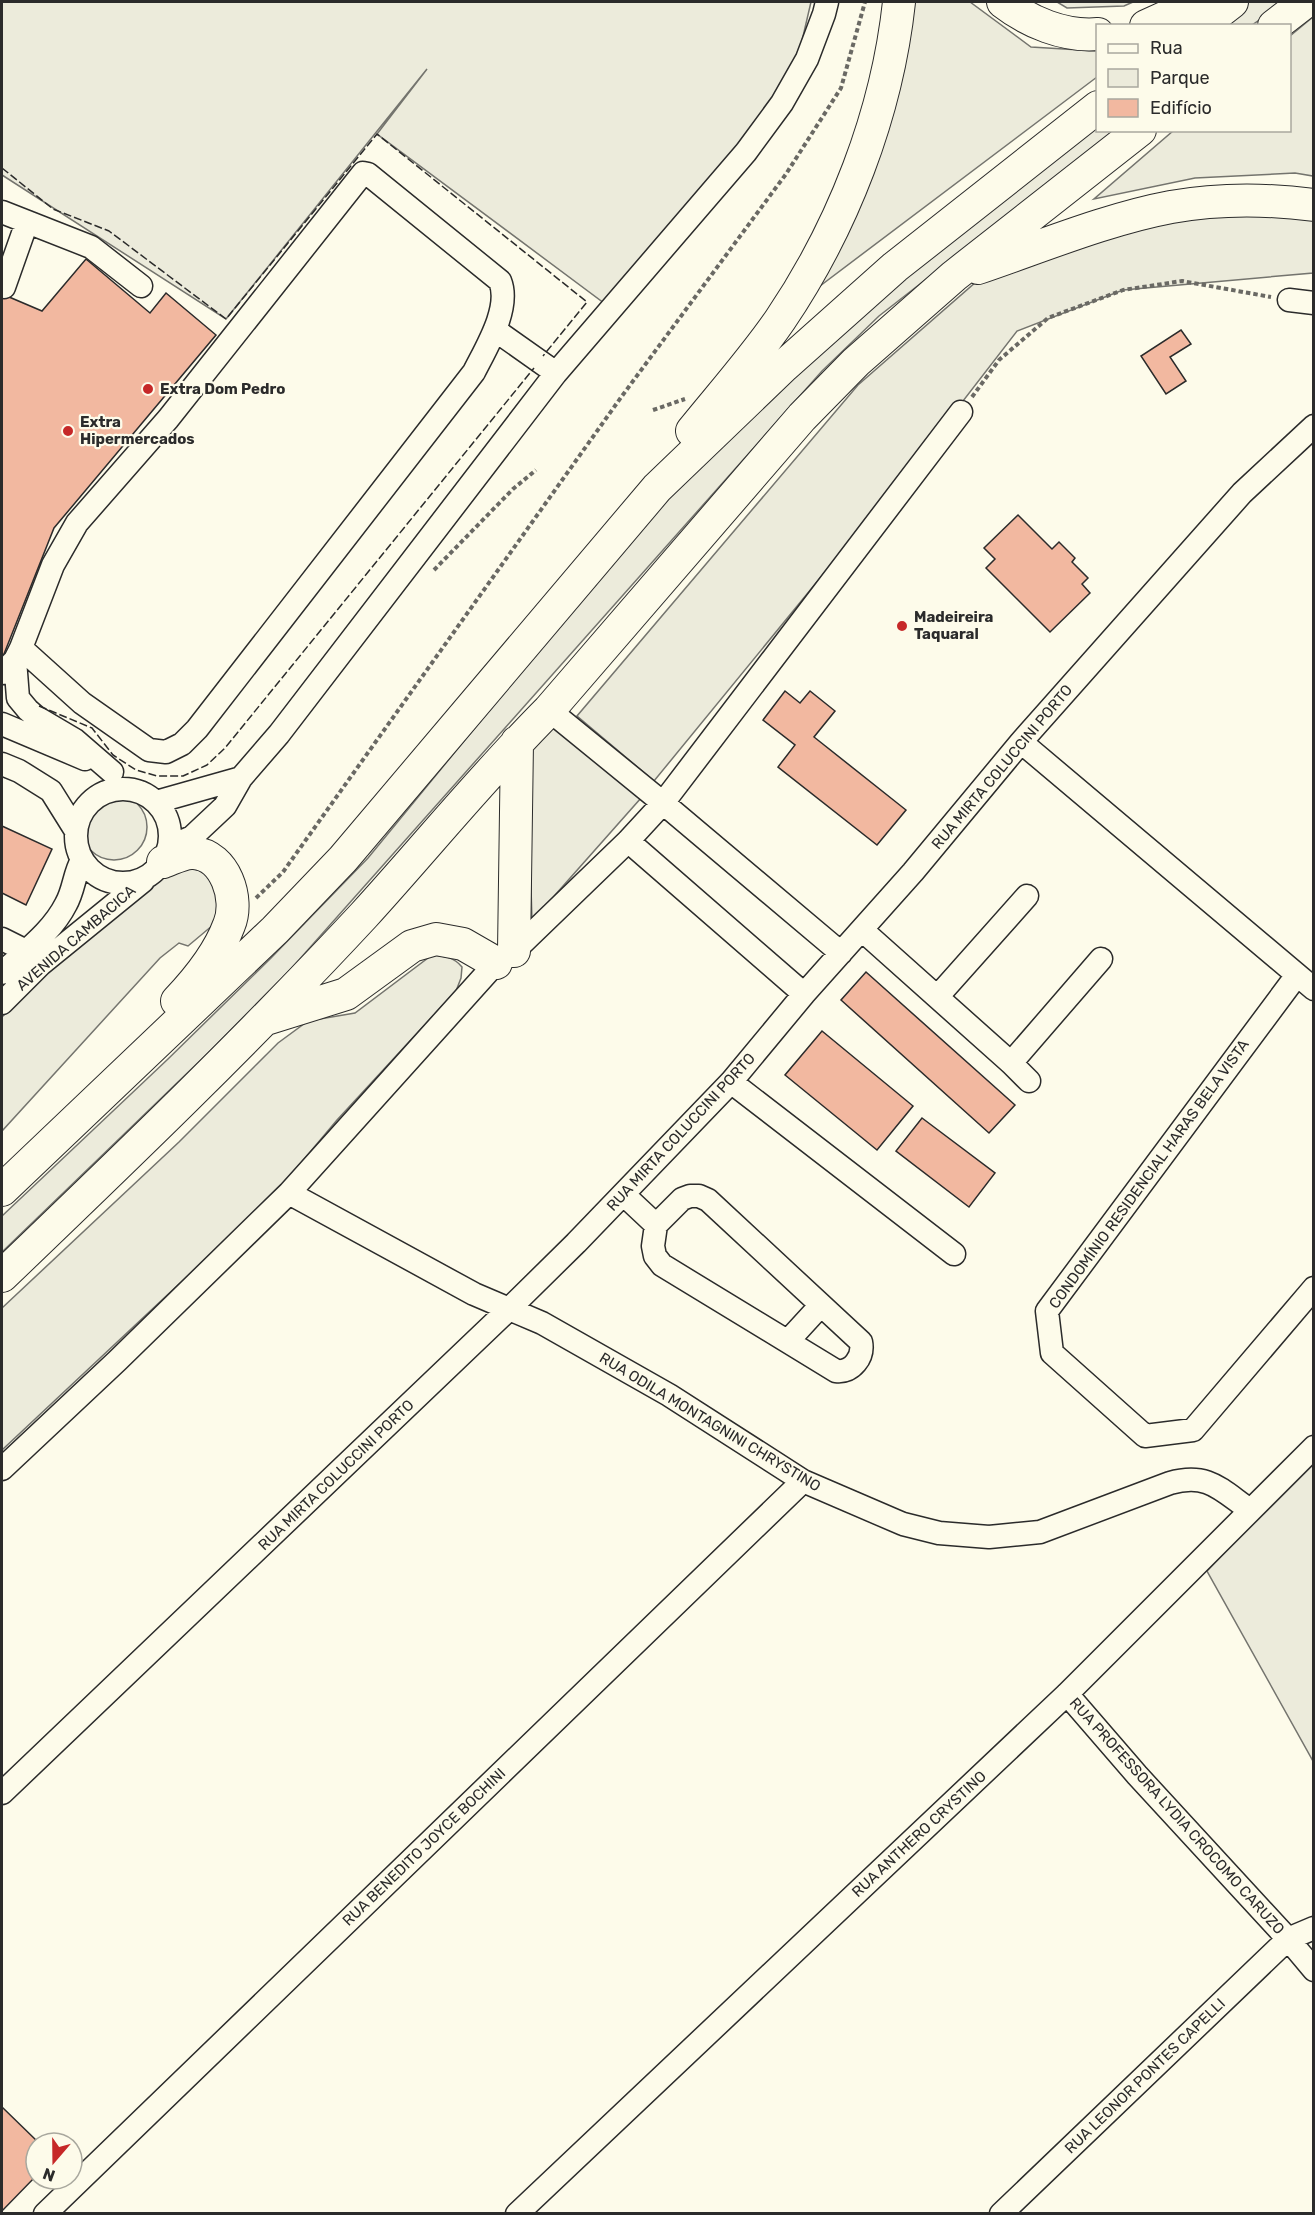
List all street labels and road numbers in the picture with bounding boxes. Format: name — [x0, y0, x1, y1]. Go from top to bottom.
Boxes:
street label: RUA MIRTA COLUCCINI PORTO — [928, 681, 1076, 853]
street label: AVENIDA CAMBACICA — [13, 881, 139, 995]
street label: CONDOMÍNIO RESIDENCIAL HARAS BELA VISTA — [1045, 1036, 1253, 1312]
street label: RUA MIRTA COLUCCINI PORTO — [603, 1049, 759, 1215]
street label: RUA ODILA MONTAGNINI CHRYSTINO — [596, 1349, 824, 1495]
street label: RUA MIRTA COLUCCINI PORTO — [254, 1396, 418, 1554]
street label: RUA PROFESSORA LYDIA CROCOMO CARUZO — [1066, 1694, 1288, 1938]
street label: RUA BENEDITO JOYCE BOCHINI — [339, 1764, 509, 1930]
street label: RUA ANTHERO CRYSTINO — [848, 1767, 990, 1901]
street label: RUA LEONOR PONTES CAPELLI — [1061, 1995, 1229, 2157]

